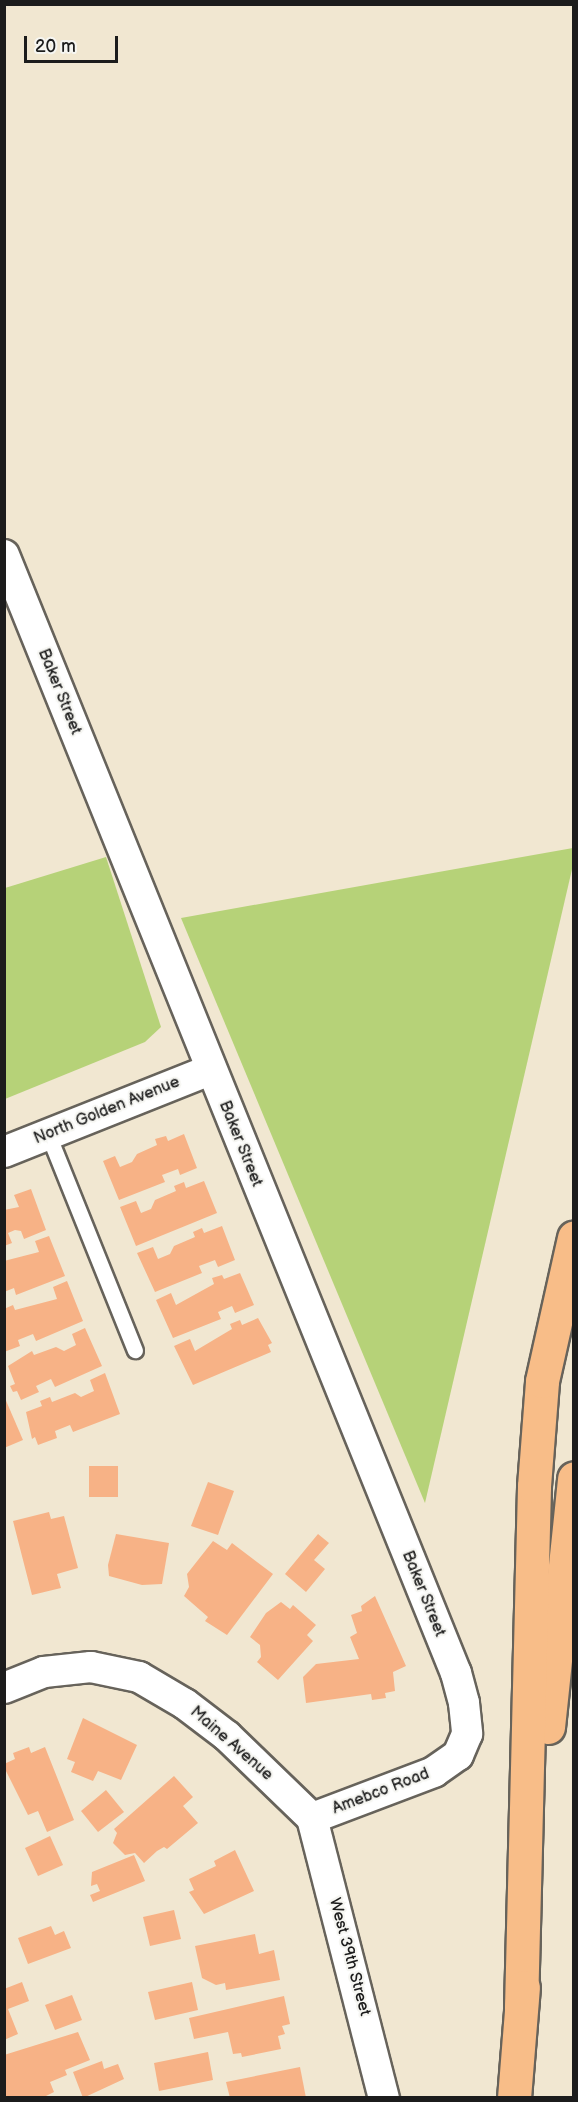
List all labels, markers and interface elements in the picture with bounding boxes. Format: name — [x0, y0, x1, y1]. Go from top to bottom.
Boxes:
scale bar — [27, 24, 122, 62]
text: 20 m — [35, 36, 76, 57]
street label: Baker Street — [33, 646, 85, 738]
street label: North Golden Avenue — [31, 1073, 183, 1149]
street label: Baker Street — [214, 1098, 266, 1190]
street label: Baker Street — [397, 1548, 449, 1640]
street label: Maine Avenue — [186, 1703, 276, 1785]
street label: Amebco Road — [330, 1765, 432, 1819]
street label: West 39th Street — [324, 1896, 374, 2018]

